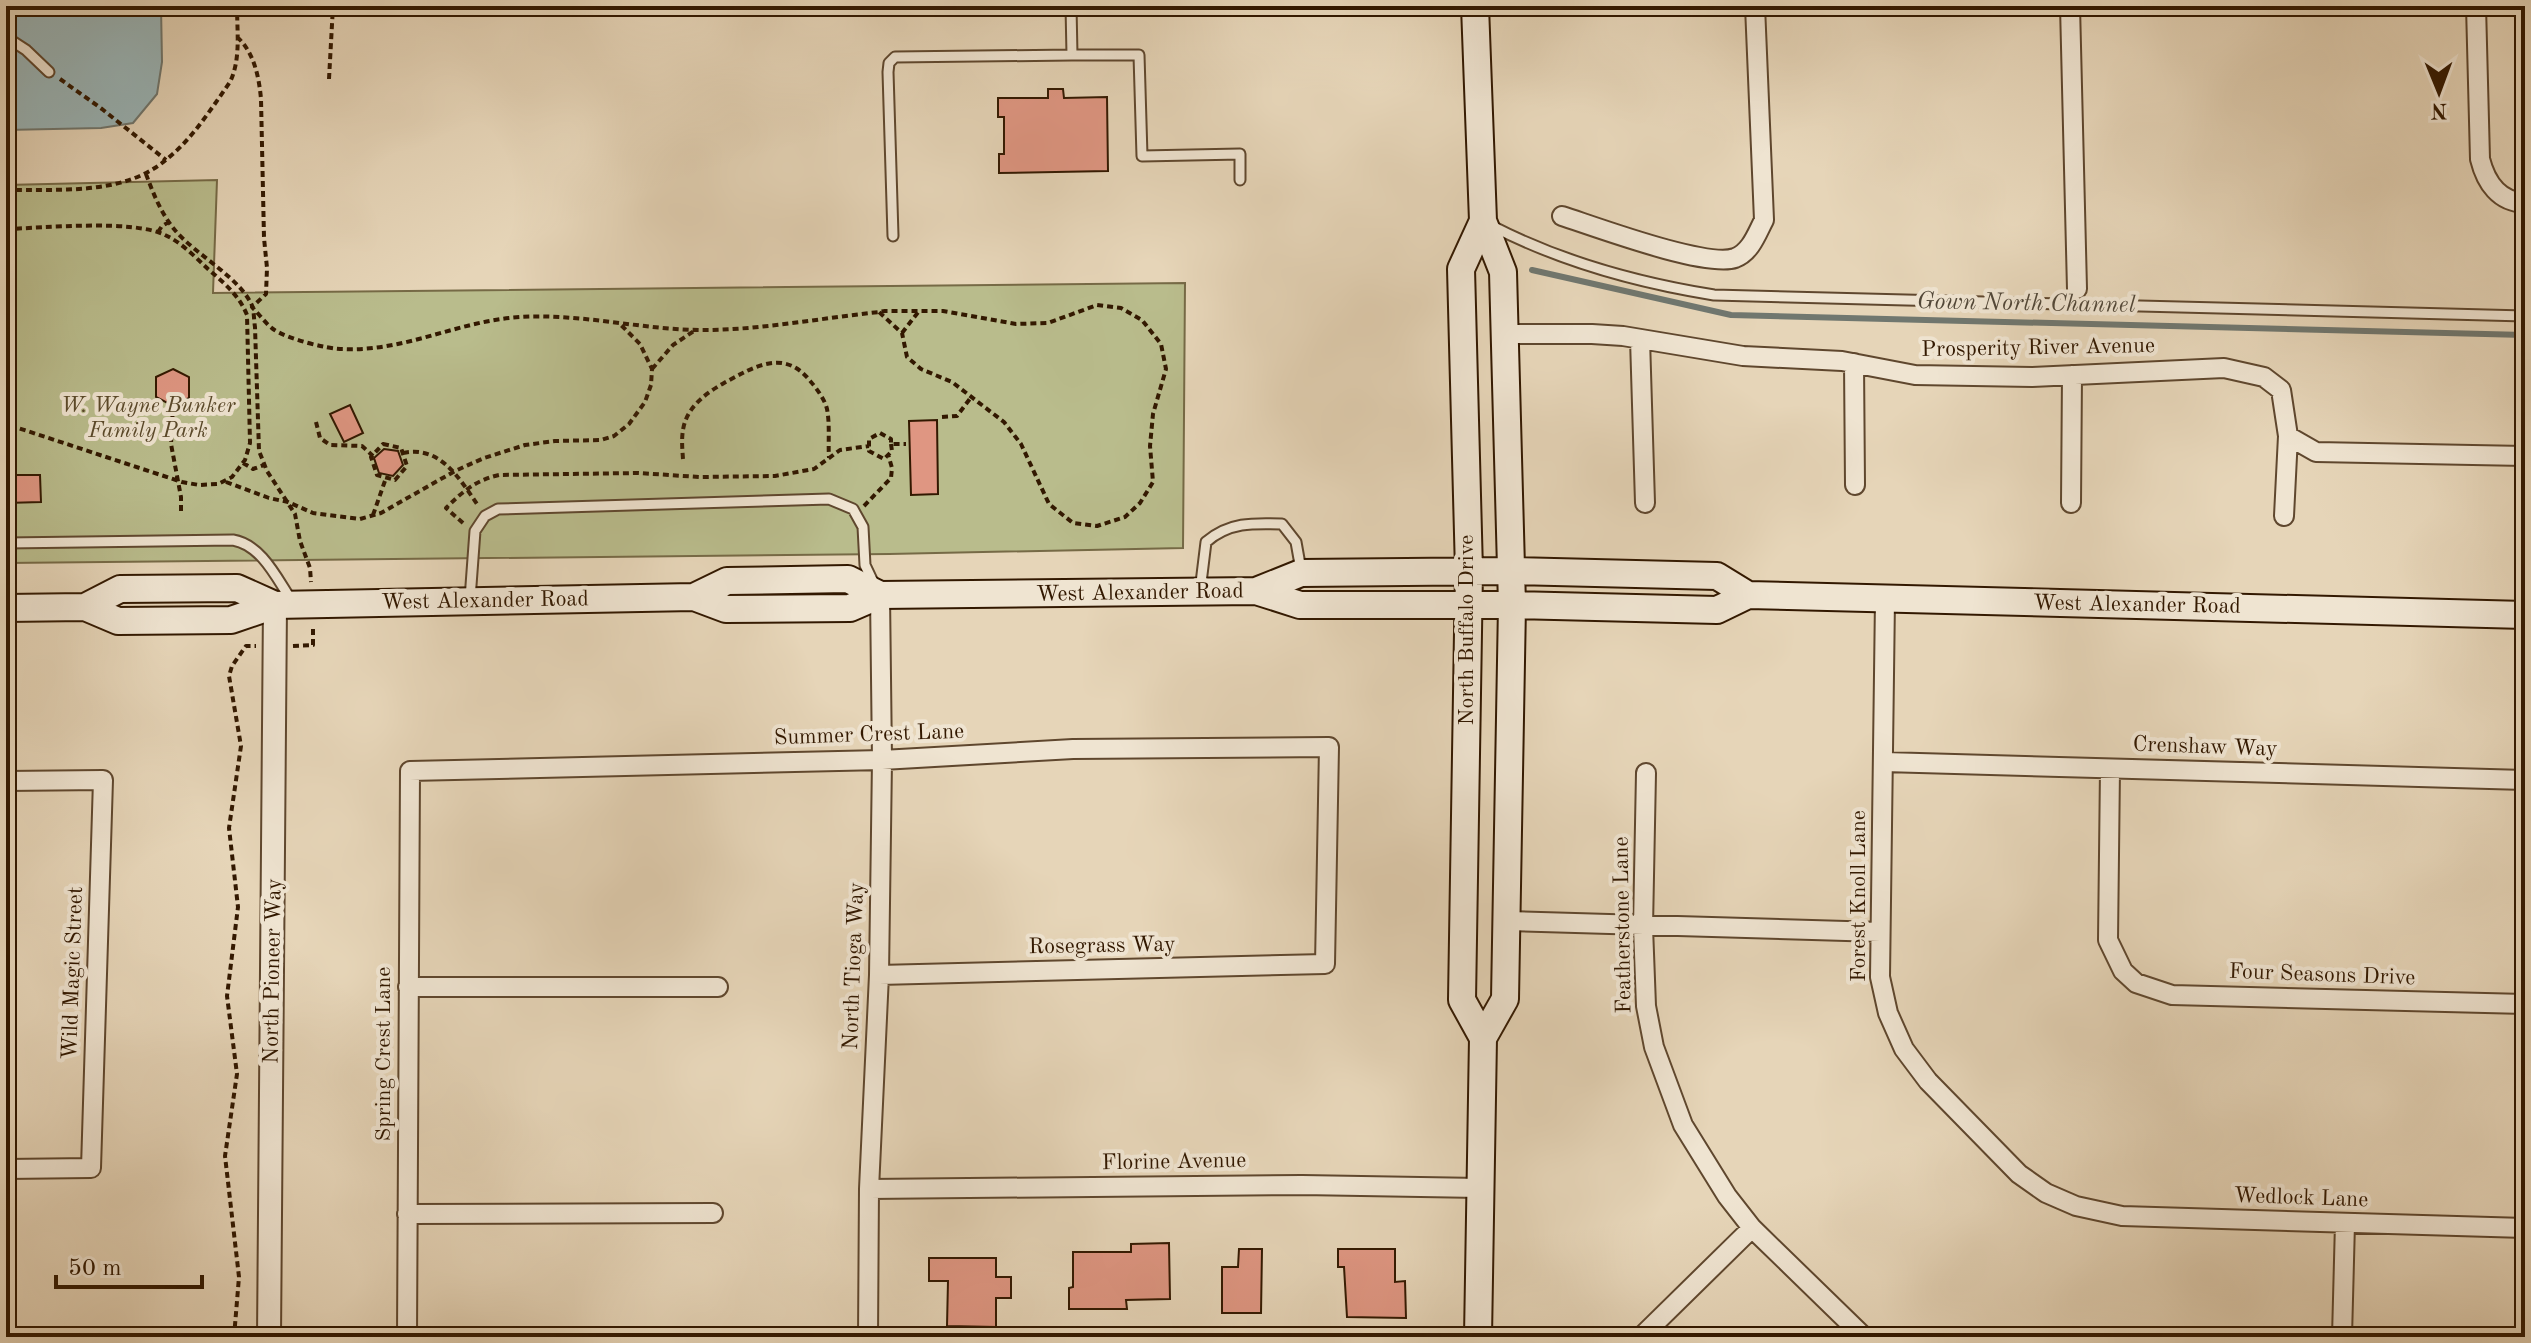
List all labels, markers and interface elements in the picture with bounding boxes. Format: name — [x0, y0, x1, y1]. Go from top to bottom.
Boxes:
north arrow — [2399, 52, 2479, 132]
text: N — [2431, 99, 2448, 121]
water label: Gown North Channel — [1916, 290, 2136, 318]
street label: Prosperity River Avenue — [1921, 335, 2155, 361]
park label: W. Wayne Bunker Family Park — [60, 395, 236, 442]
street label: North Buffalo Drive — [1456, 535, 1478, 725]
street label: West Alexander Road — [1036, 580, 1244, 606]
street label: West Alexander Road — [381, 588, 589, 614]
street label: West Alexander Road — [2033, 592, 2241, 618]
street label: Summer Crest Lane — [773, 721, 965, 749]
street label: Crenshaw Way — [2132, 733, 2278, 761]
street label: Forest Knoll Lane — [1848, 810, 1870, 982]
street label: Featherstone Lane — [1610, 836, 1636, 1014]
street label: North Pioneer Way — [260, 878, 286, 1064]
street label: North Tioga Way — [840, 881, 868, 1050]
street label: Wild Magic Street — [59, 886, 87, 1060]
street label: Rosegrass Way — [1028, 934, 1176, 958]
street label: Four Seasons Drive — [2228, 961, 2416, 989]
street label: Spring Crest Lane — [373, 967, 395, 1141]
street label: Florine Avenue — [1101, 1150, 1247, 1174]
street label: Wedlock Lane — [2233, 1185, 2369, 1211]
scale bar — [56, 1239, 202, 1289]
text: 50 m — [68, 1257, 122, 1281]

